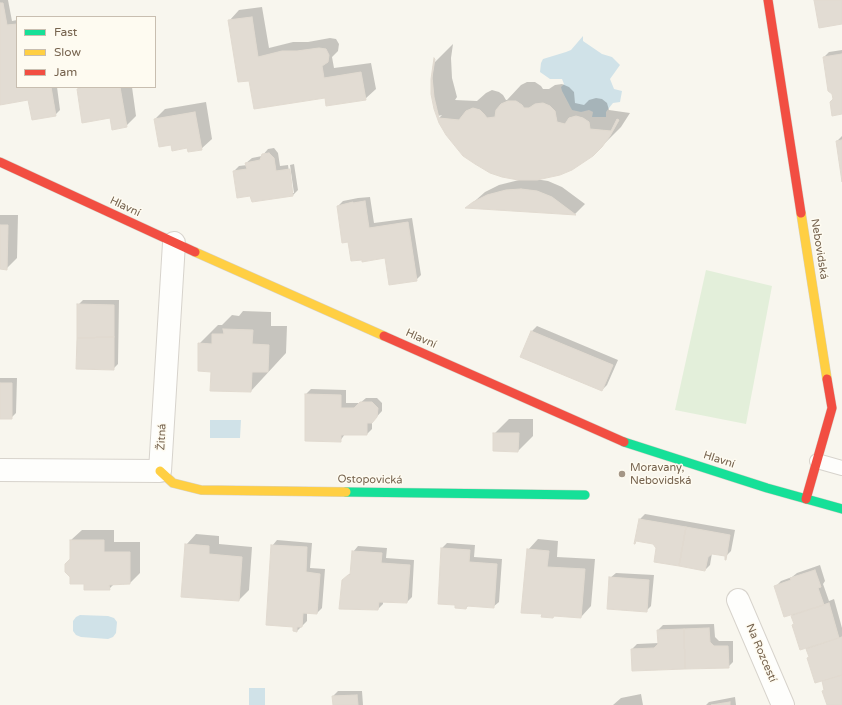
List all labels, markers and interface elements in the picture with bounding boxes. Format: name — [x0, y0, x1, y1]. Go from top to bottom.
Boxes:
legend — [16, 16, 156, 88]
text: Fast — [54, 25, 77, 39]
text: Slow — [54, 45, 81, 59]
text: Jam — [54, 65, 77, 79]
street label: Hlavní — [108, 194, 142, 220]
street label: Nebovidská — [808, 218, 830, 280]
street label: Hlavní — [404, 326, 438, 352]
street label: Žitná — [155, 423, 169, 451]
street label: Hlavní — [702, 449, 736, 471]
place label: Moravany, Nebovidská — [630, 461, 691, 487]
marker: Moravany, Nebovidská — [617, 469, 627, 479]
street label: Ostopovická — [337, 473, 403, 487]
street label: Na Rozcestí — [743, 622, 779, 684]

